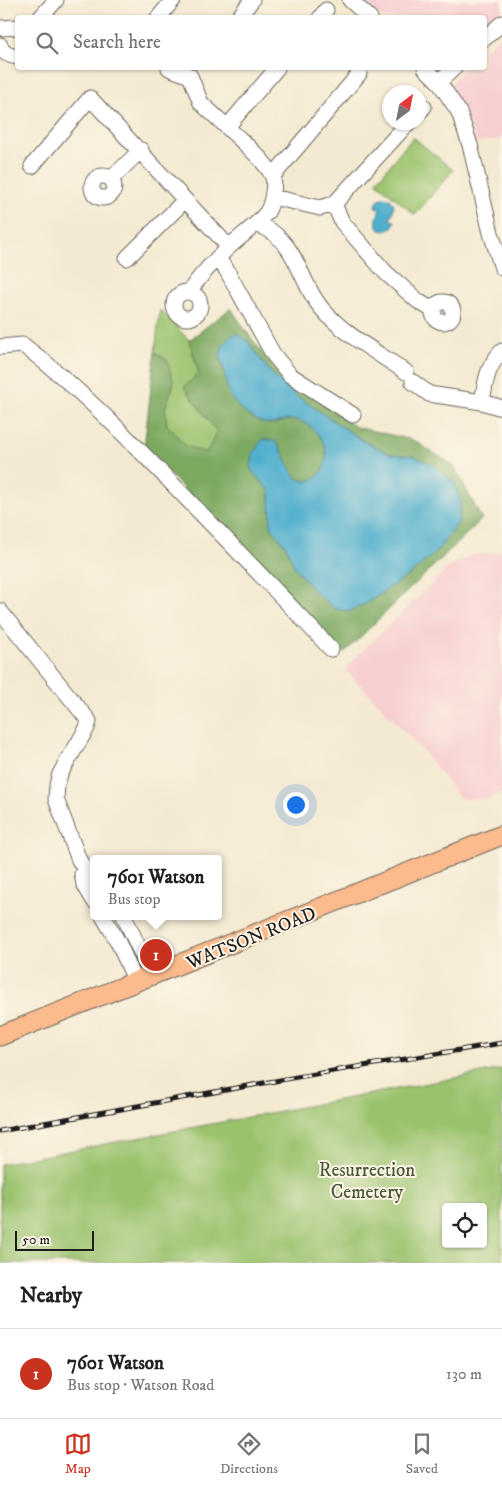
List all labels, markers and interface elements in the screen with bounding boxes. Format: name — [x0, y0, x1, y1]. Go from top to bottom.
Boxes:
search box — [15, 15, 487, 70]
icon: search — [33, 29, 61, 57]
text: Search here — [73, 31, 161, 54]
north arrow — [382, 85, 427, 130]
your location — [283, 792, 309, 818]
popup — [90, 855, 222, 920]
text: 7601 Watson — [108, 866, 204, 889]
text: Bus stop — [108, 889, 160, 909]
street label: WATSON ROAD — [182, 902, 320, 975]
pin: 1 — [140, 936, 172, 974]
park label: Resurrection Cemetery — [319, 1159, 415, 1204]
map controls — [442, 1203, 487, 1248]
button: locate — [442, 1203, 487, 1248]
scale bar — [15, 1228, 94, 1251]
text: 50 m — [22, 1231, 50, 1249]
text: Nearby — [20, 1283, 82, 1309]
text: 7601 Watson — [67, 1352, 164, 1375]
text: 1 — [33, 1364, 39, 1384]
text: 130 m — [446, 1364, 482, 1384]
text: Bus stop · Watson Road — [67, 1375, 214, 1395]
tab: Map — [64, 1430, 92, 1478]
tab: Directions — [220, 1430, 278, 1478]
tab: Saved — [406, 1430, 438, 1478]

